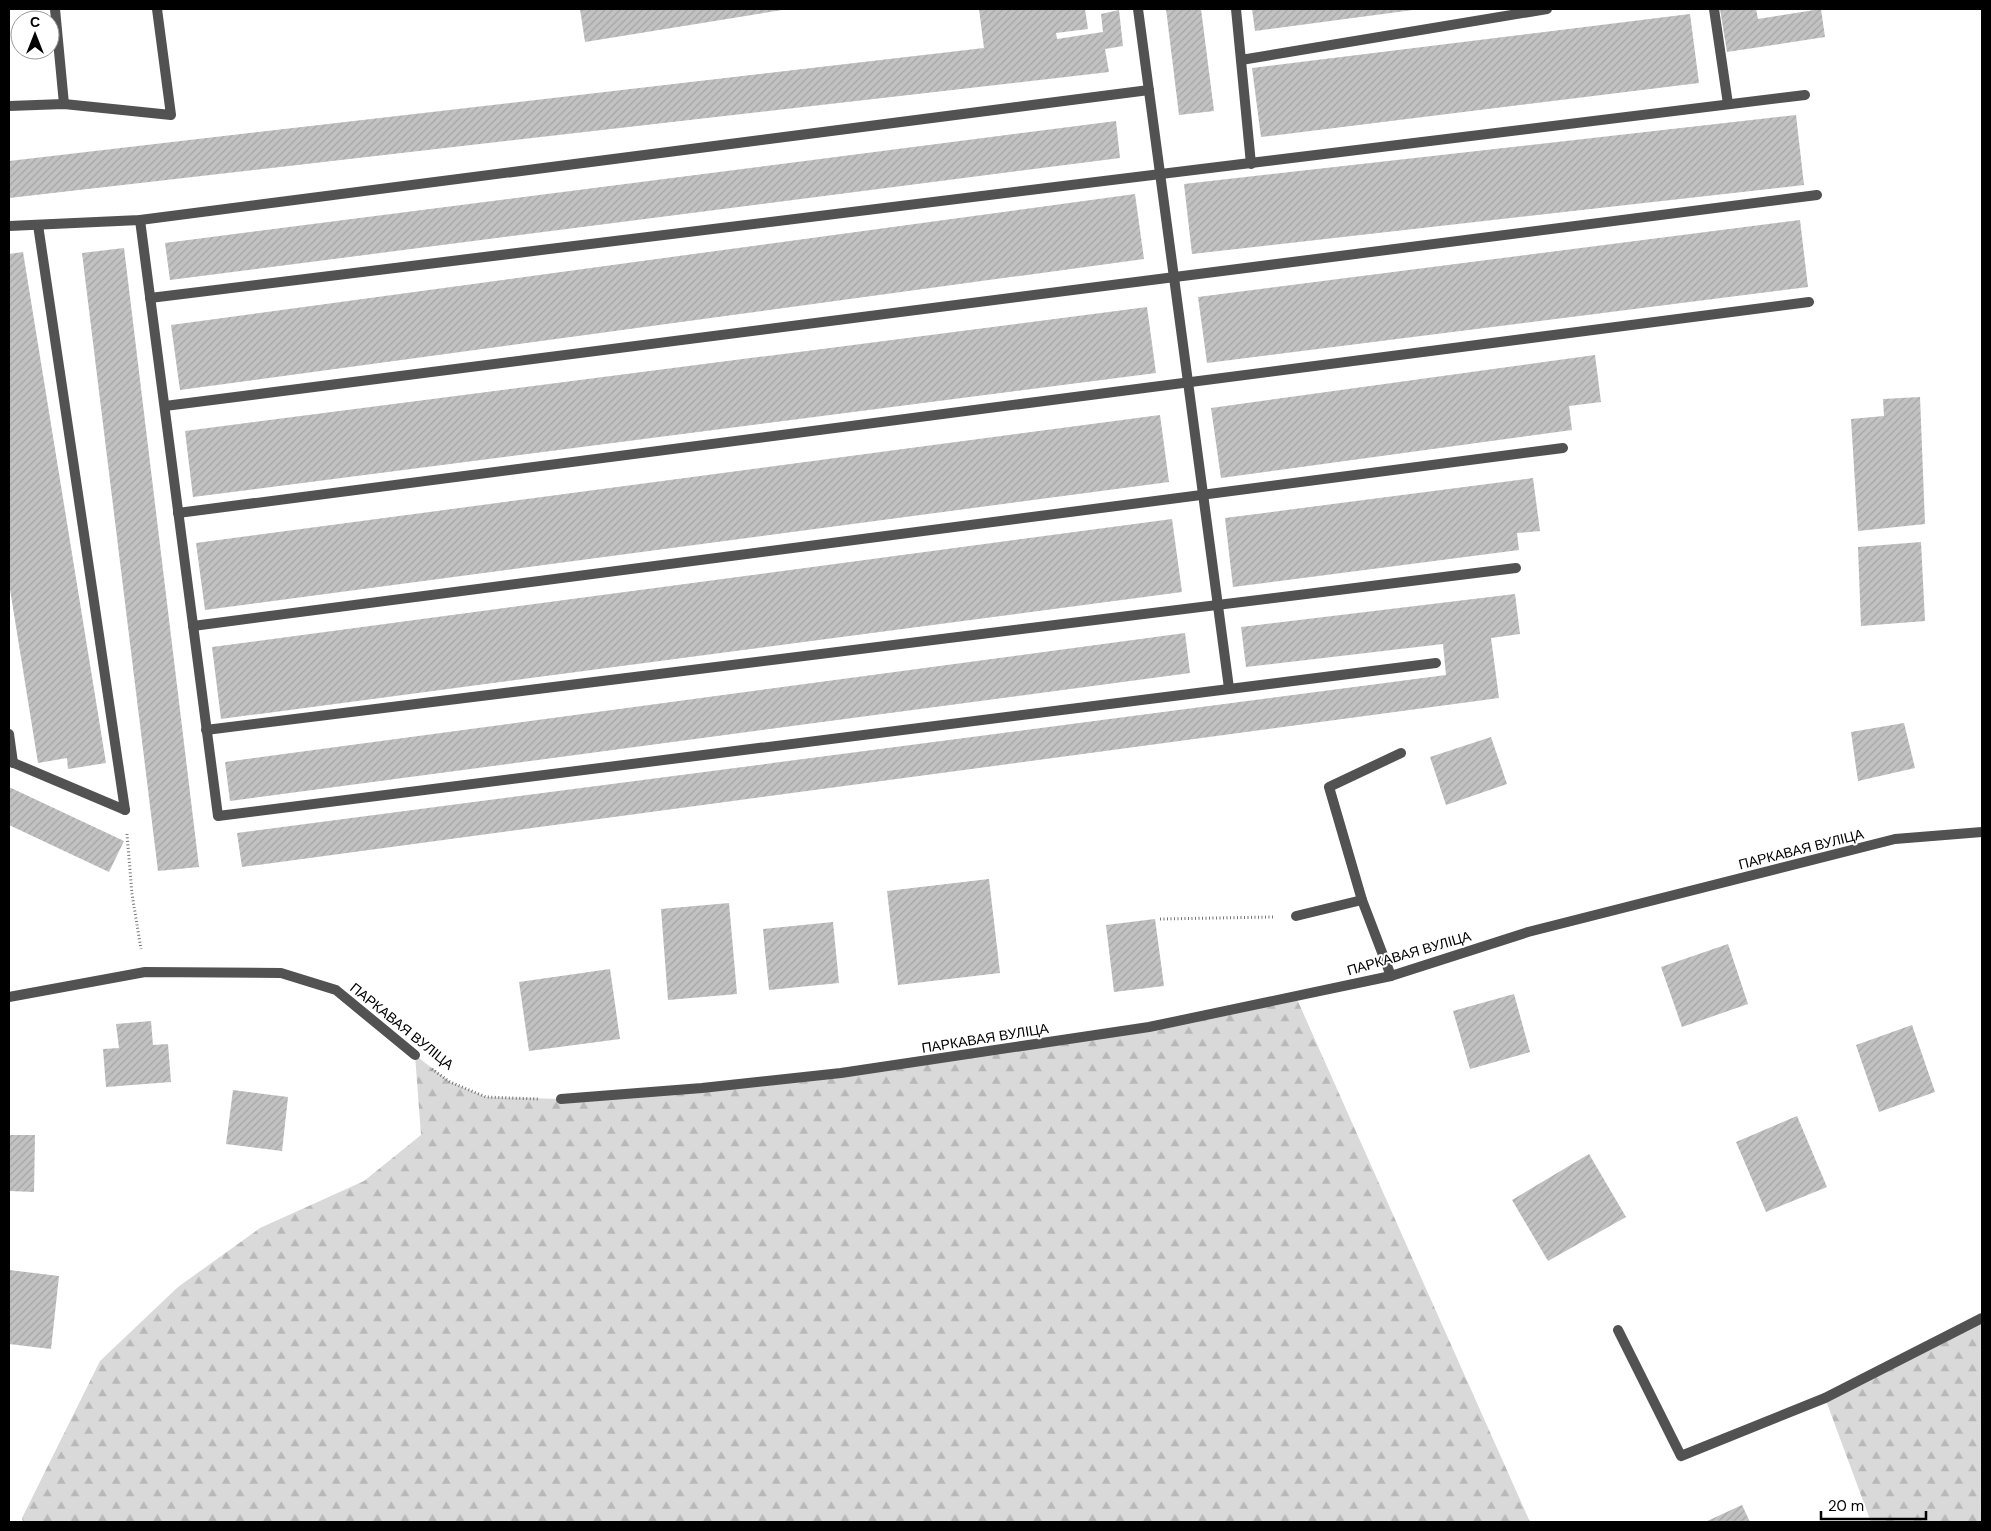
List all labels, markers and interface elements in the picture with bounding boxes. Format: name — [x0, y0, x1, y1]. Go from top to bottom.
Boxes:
north arrow — [10, 10, 60, 60]
text: С — [30, 13, 40, 31]
street label: ПАРКАВАЯ ВУЛІЦА — [1737, 825, 1866, 873]
street label: ПАРКАВАЯ ВУЛІЦА — [1345, 926, 1474, 979]
street label: ПАРКАВАЯ ВУЛІЦА — [346, 979, 458, 1074]
street label: ПАРКАВАЯ ВУЛІЦА — [920, 1019, 1050, 1057]
scale bar — [1821, 1488, 1926, 1520]
text: 20 m — [1828, 1496, 1864, 1516]

